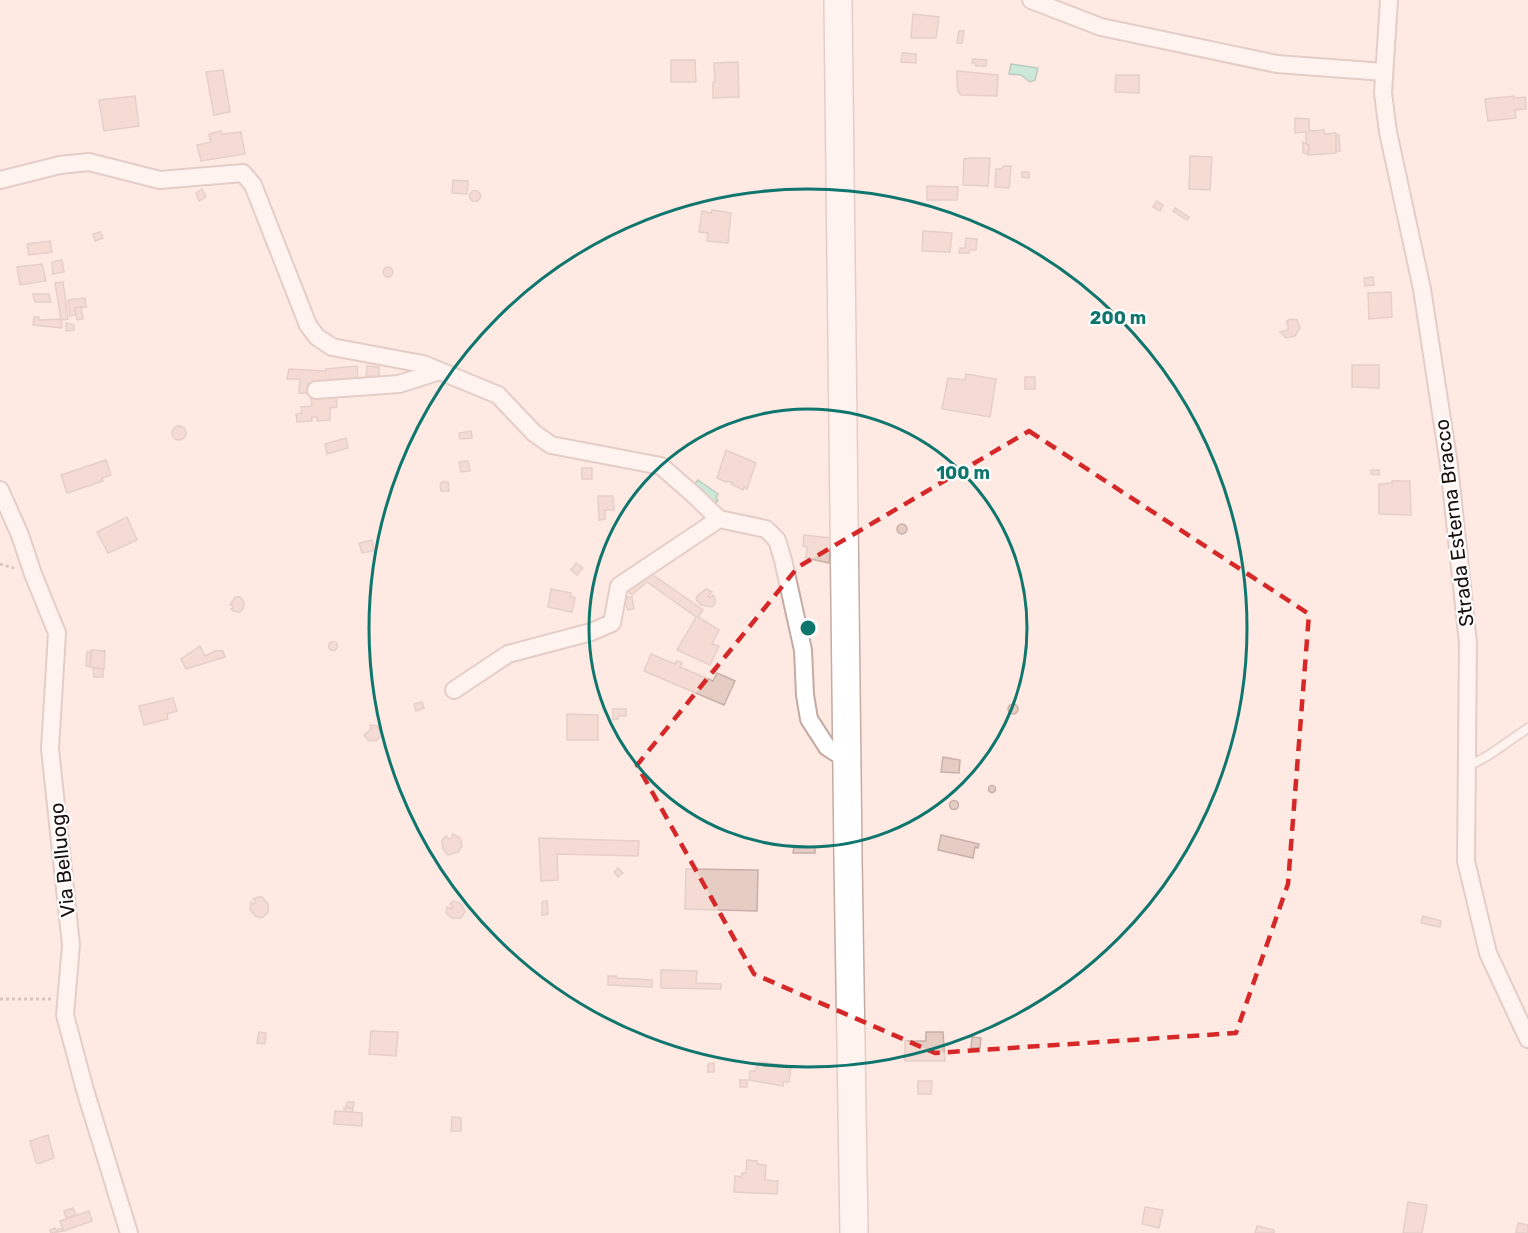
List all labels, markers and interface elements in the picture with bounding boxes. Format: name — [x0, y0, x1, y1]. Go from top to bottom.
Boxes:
text: 200 m — [1090, 307, 1146, 329]
street label: Strada Esterna Bracco — [1429, 418, 1479, 628]
text: 100 m — [936, 462, 990, 484]
centre of rings — [798, 618, 818, 638]
street label: Via Belluogo — [44, 802, 80, 918]

